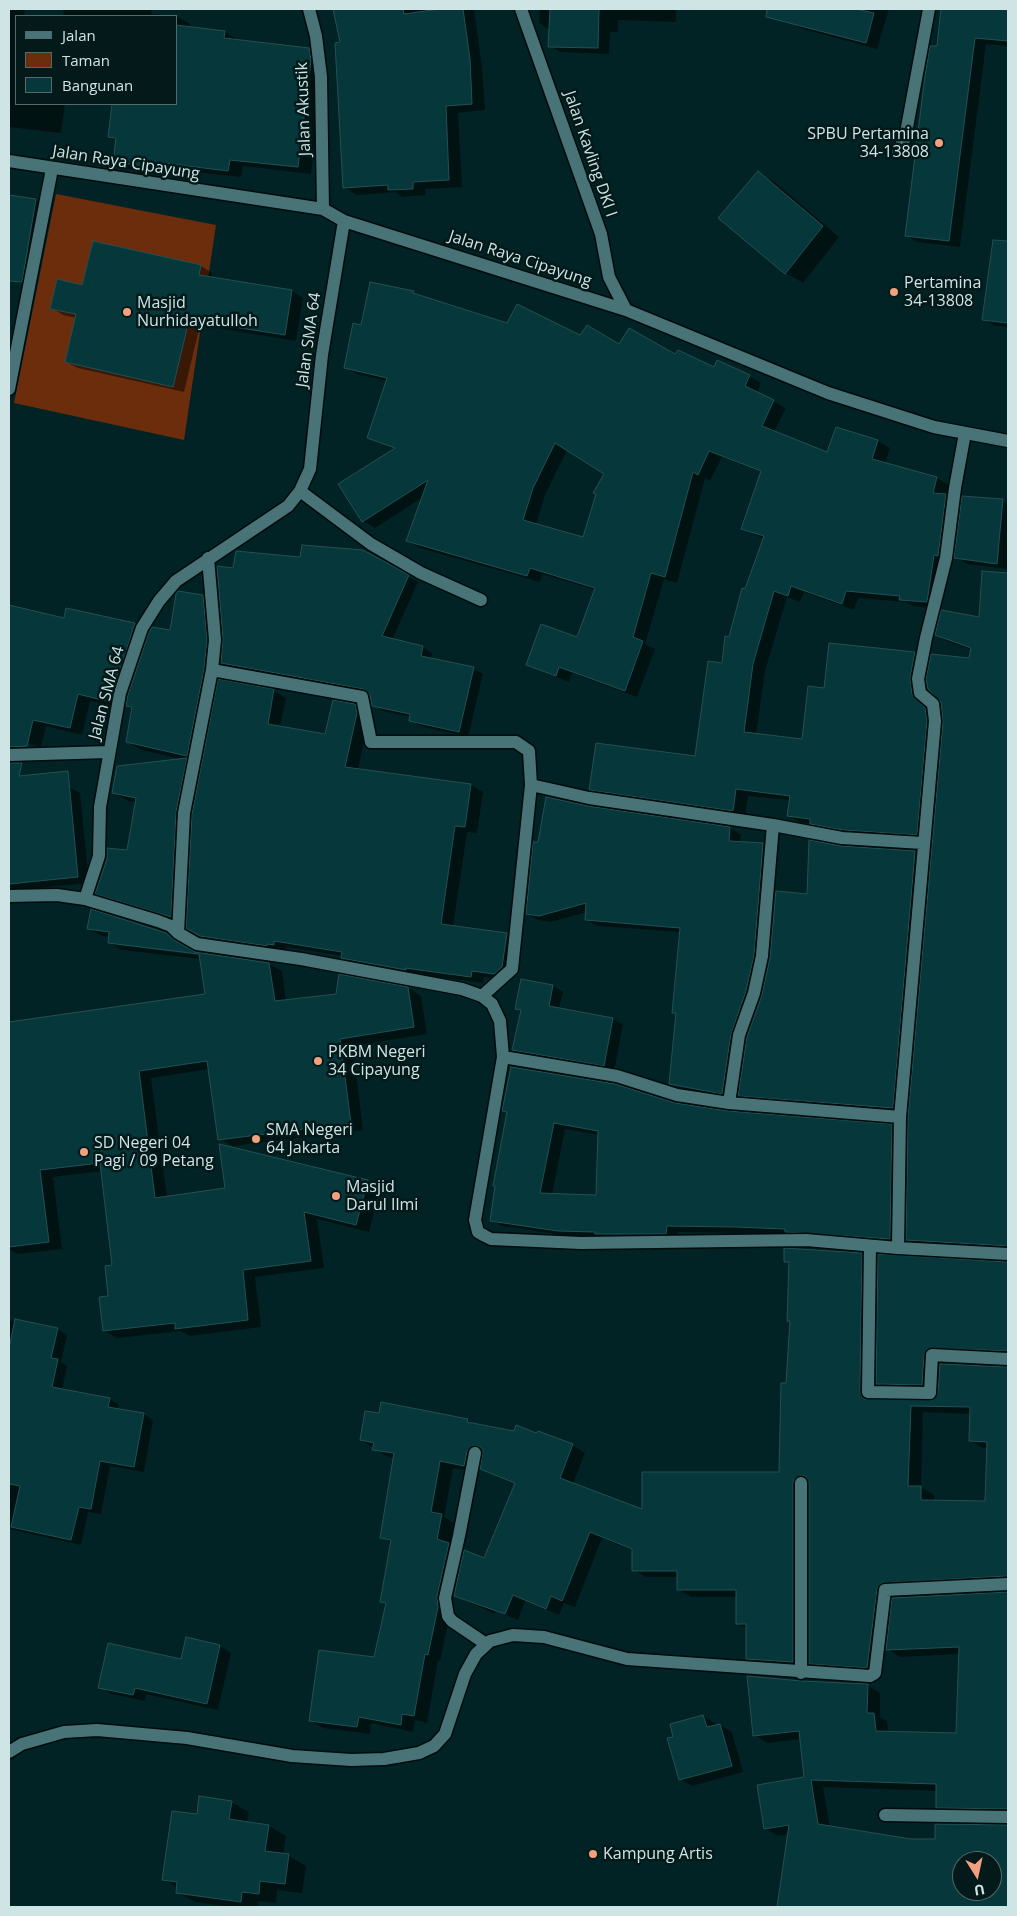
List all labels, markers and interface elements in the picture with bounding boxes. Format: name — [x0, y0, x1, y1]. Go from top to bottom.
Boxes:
legend — [15, 15, 178, 105]
text: Jalan — [62, 25, 96, 45]
text: Taman — [62, 50, 110, 70]
street label: Jalan Akustik — [293, 62, 315, 156]
text: Bangunan — [62, 75, 133, 95]
street label: Jalan Kavling DKI I — [559, 88, 621, 220]
place label: SPBU Pertamina 34-13808 — [807, 124, 929, 162]
marker: SPBU Pertamina 34-13808 — [933, 137, 945, 149]
street label: Jalan Raya Cipayung — [51, 142, 201, 184]
street label: Jalan Raya Cipayung — [446, 227, 594, 291]
place label: Pertamina 34-13808 — [904, 273, 981, 311]
marker: Pertamina 34-13808 — [888, 286, 900, 298]
street label: Jalan SMA 64 — [293, 291, 325, 389]
place label: Masjid Nurhidayatulloh — [137, 293, 258, 331]
marker: Masjid Nurhidayatulloh — [121, 306, 133, 318]
street label: Jalan SMA 64 — [85, 644, 129, 742]
place label: PKBM Negeri 34 Cipayung — [328, 1042, 426, 1080]
marker: PKBM Negeri 34 Cipayung — [312, 1055, 324, 1067]
place label: SMA Negeri 64 Jakarta — [266, 1120, 353, 1158]
place label: SD Negeri 04 Pagi / 09 Petang — [94, 1133, 214, 1171]
marker: SMA Negeri 64 Jakarta — [250, 1133, 262, 1145]
marker: SD Negeri 04 Pagi / 09 Petang — [78, 1146, 90, 1158]
place label: Masjid Darul Ilmi — [346, 1177, 418, 1215]
marker: Masjid Darul Ilmi — [330, 1190, 342, 1202]
place label: Kampung Artis — [603, 1844, 713, 1864]
marker: Kampung Artis — [587, 1848, 599, 1860]
north arrow — [952, 1851, 1002, 1901]
text: U — [973, 1880, 986, 1901]

